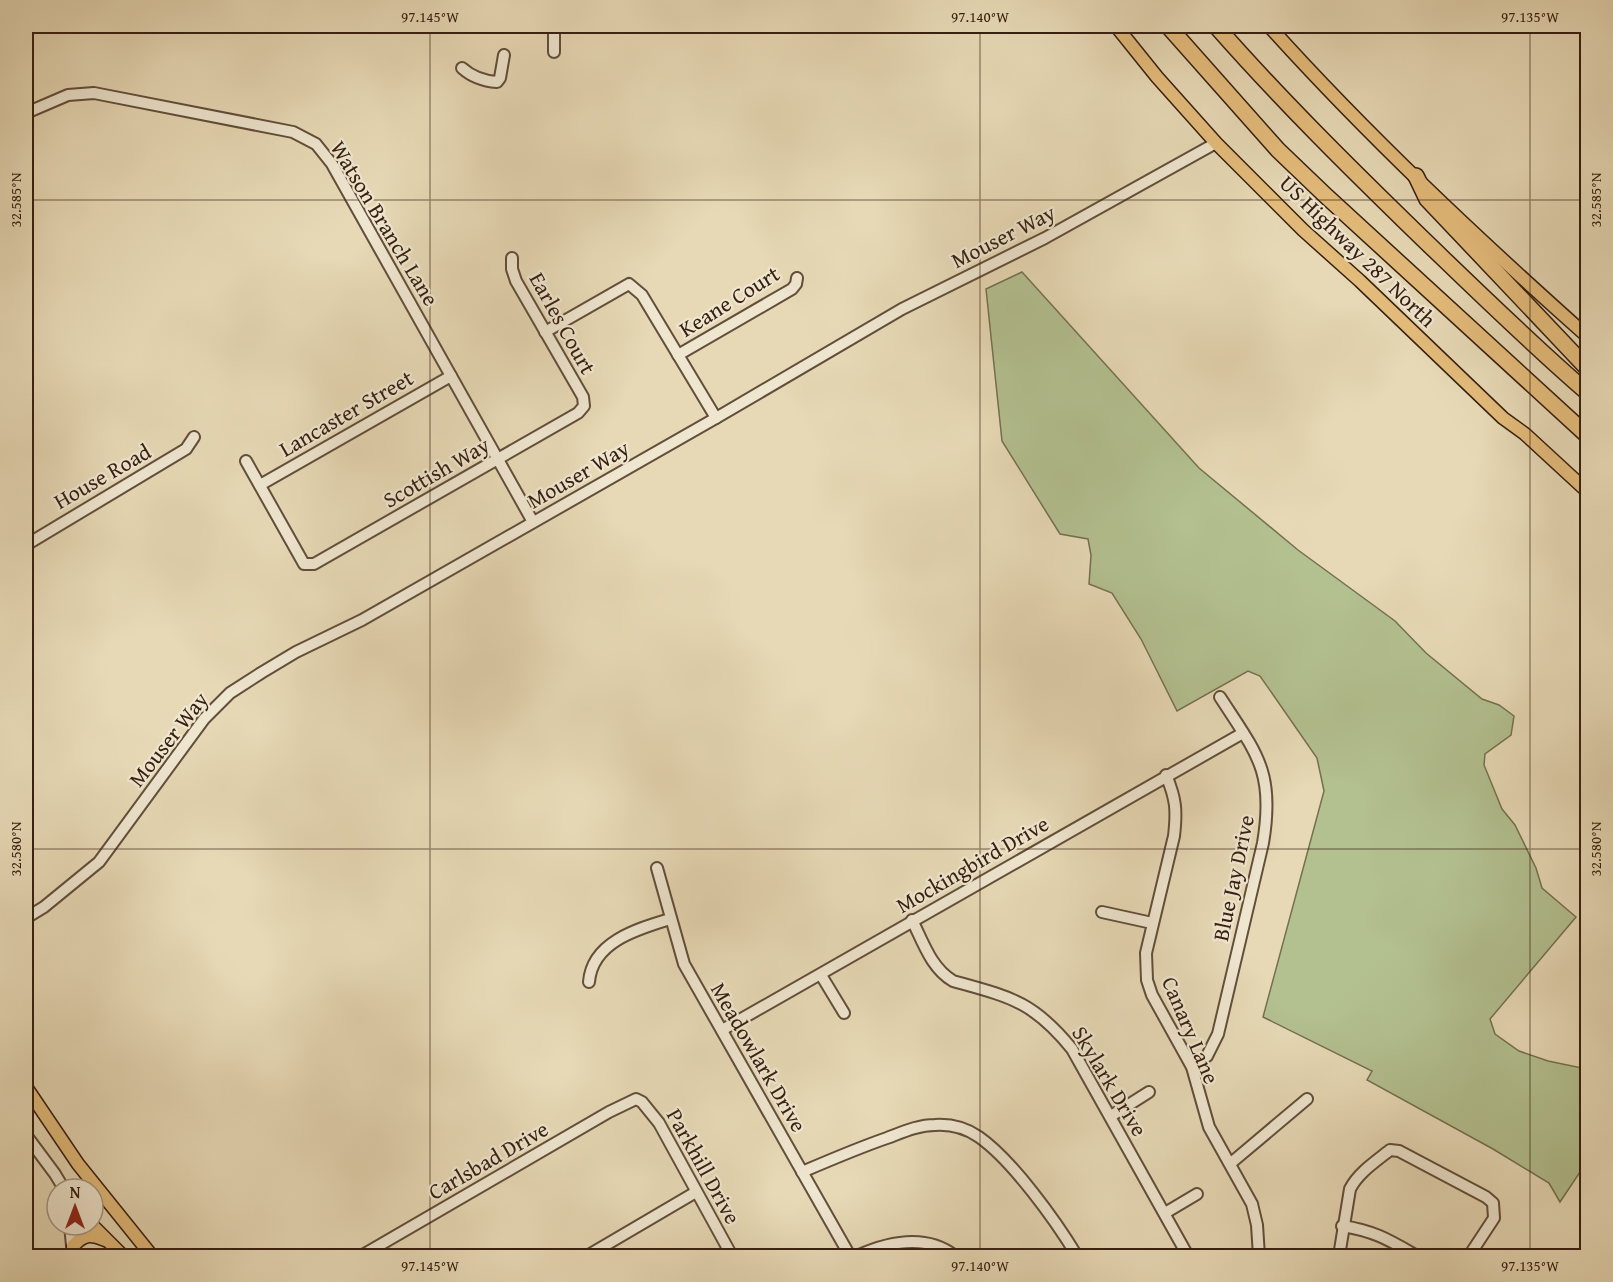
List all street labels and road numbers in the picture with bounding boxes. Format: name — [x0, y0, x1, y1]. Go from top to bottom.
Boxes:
street label: Watson Branch Lane — [323, 134, 447, 312]
street label: US Highway 287 North — [1272, 168, 1444, 335]
street label: Mouser Way — [945, 196, 1061, 276]
street label: Keane Court — [673, 257, 786, 345]
street label: Earles Court — [522, 266, 604, 380]
street label: Lancaster Street — [273, 362, 419, 464]
street label: Scottish Way — [377, 428, 495, 515]
street label: Mouser Way — [521, 432, 635, 516]
street label: House Road — [47, 435, 157, 517]
street label: Mouser Way — [121, 684, 216, 794]
street label: Mockingbird Drive — [890, 807, 1054, 921]
street label: Blue Jay Drive — [1204, 812, 1262, 944]
street label: Canary Lane — [1154, 971, 1228, 1089]
street label: Meadowlark Drive — [703, 976, 815, 1138]
street label: Skylark Drive — [1064, 1020, 1156, 1142]
street label: Parkhill Drive — [659, 1102, 749, 1230]
street label: Carlsbad Drive — [422, 1113, 554, 1207]

